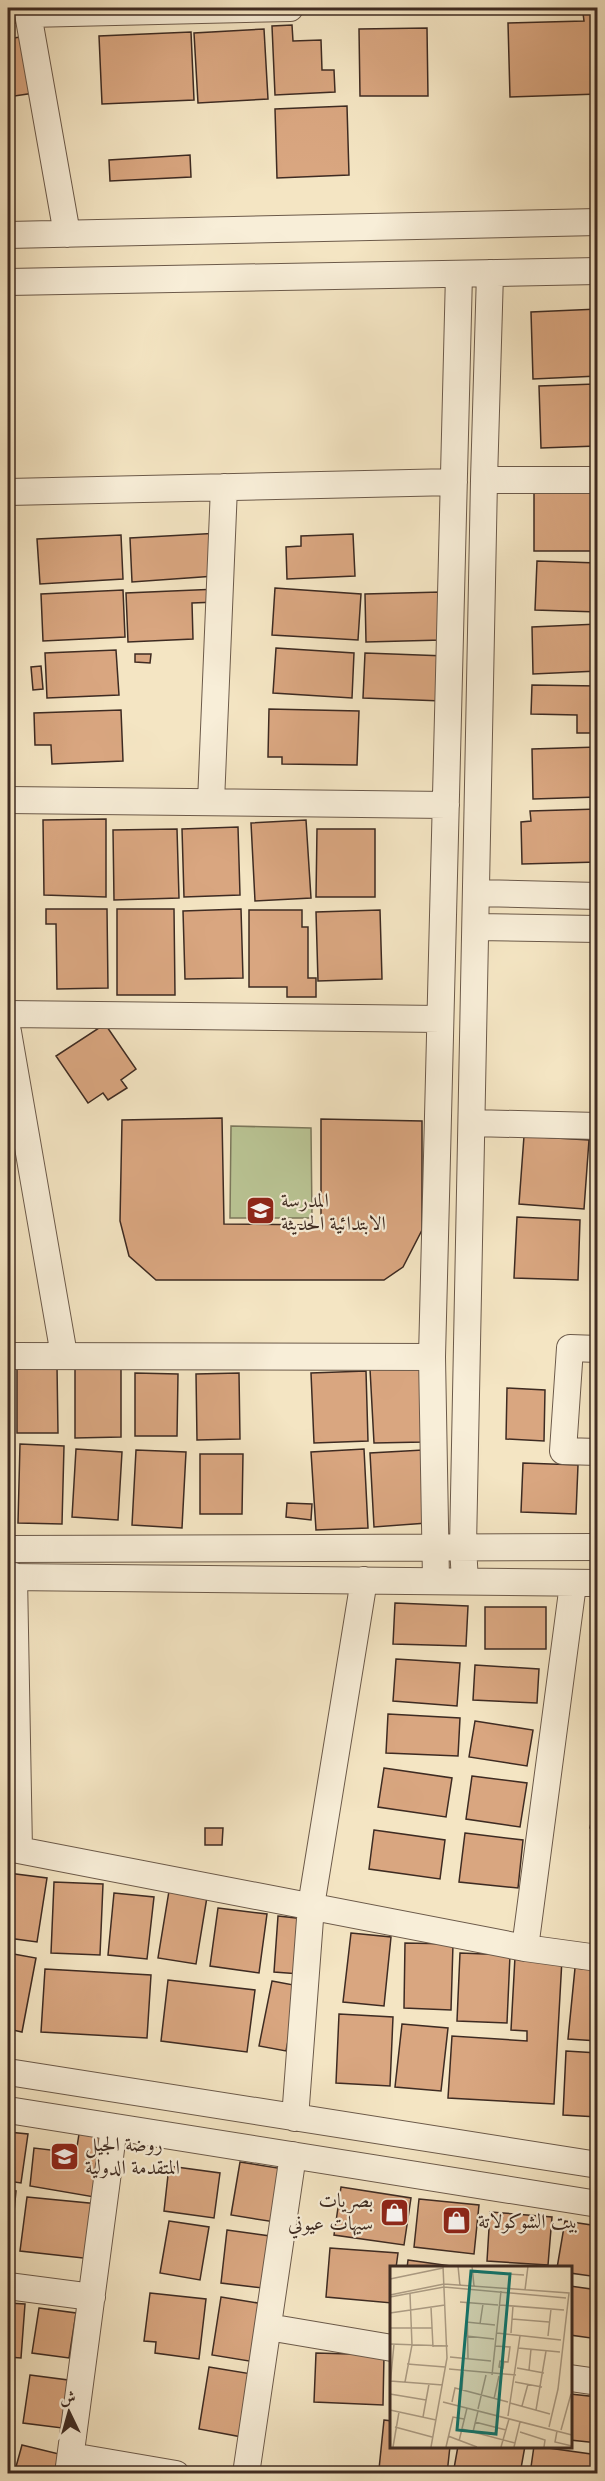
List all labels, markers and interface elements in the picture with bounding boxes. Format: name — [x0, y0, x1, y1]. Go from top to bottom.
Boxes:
place label: المدرسة الابتدائية الحديثة — [281, 1187, 386, 1237]
school or university icon: المدرسة الابتدائية الحديثة — [244, 1195, 276, 1227]
place label: روضة الجيل المتقدمة الدولية — [85, 2131, 180, 2181]
school or university icon: روضة الجيل المتقدمة الدولية — [48, 2140, 80, 2172]
place label: بصريات سيهات عيوني — [288, 2187, 373, 2239]
shop icon: بصريات سيهات عيوني — [378, 2196, 410, 2228]
shop icon: بيت الشوكولاتة — [441, 2205, 473, 2237]
place label: بيت الشوكولاتة — [478, 2208, 578, 2235]
inset map — [390, 2266, 572, 2448]
north arrow — [39, 2382, 99, 2442]
text: ش — [59, 2386, 77, 2410]

